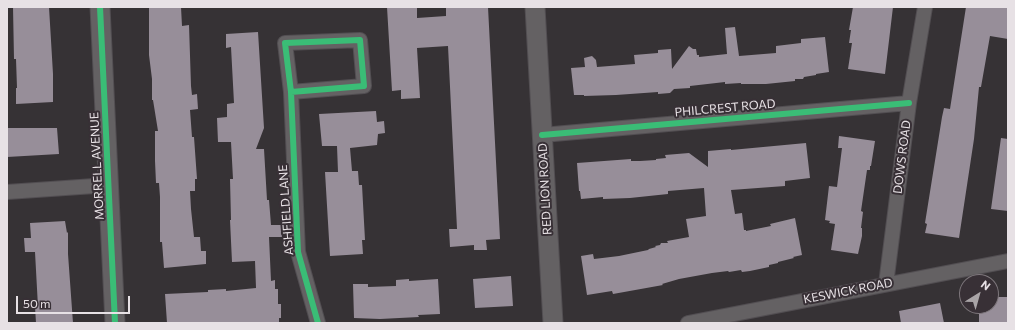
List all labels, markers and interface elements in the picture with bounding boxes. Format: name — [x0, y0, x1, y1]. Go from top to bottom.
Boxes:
street label: PHILCREST ROAD — [674, 96, 776, 120]
street label: MORRELL AVENUE — [87, 112, 107, 220]
street label: DOWS ROAD — [890, 119, 914, 195]
street label: RED LION ROAD — [535, 143, 555, 235]
street label: ASHFIELD LANE — [276, 164, 296, 256]
north arrow — [959, 274, 999, 314]
street label: KESWICK ROAD — [802, 275, 894, 307]
text: N — [979, 277, 993, 292]
scale bar — [18, 288, 132, 314]
text: 50 m — [23, 296, 51, 310]

